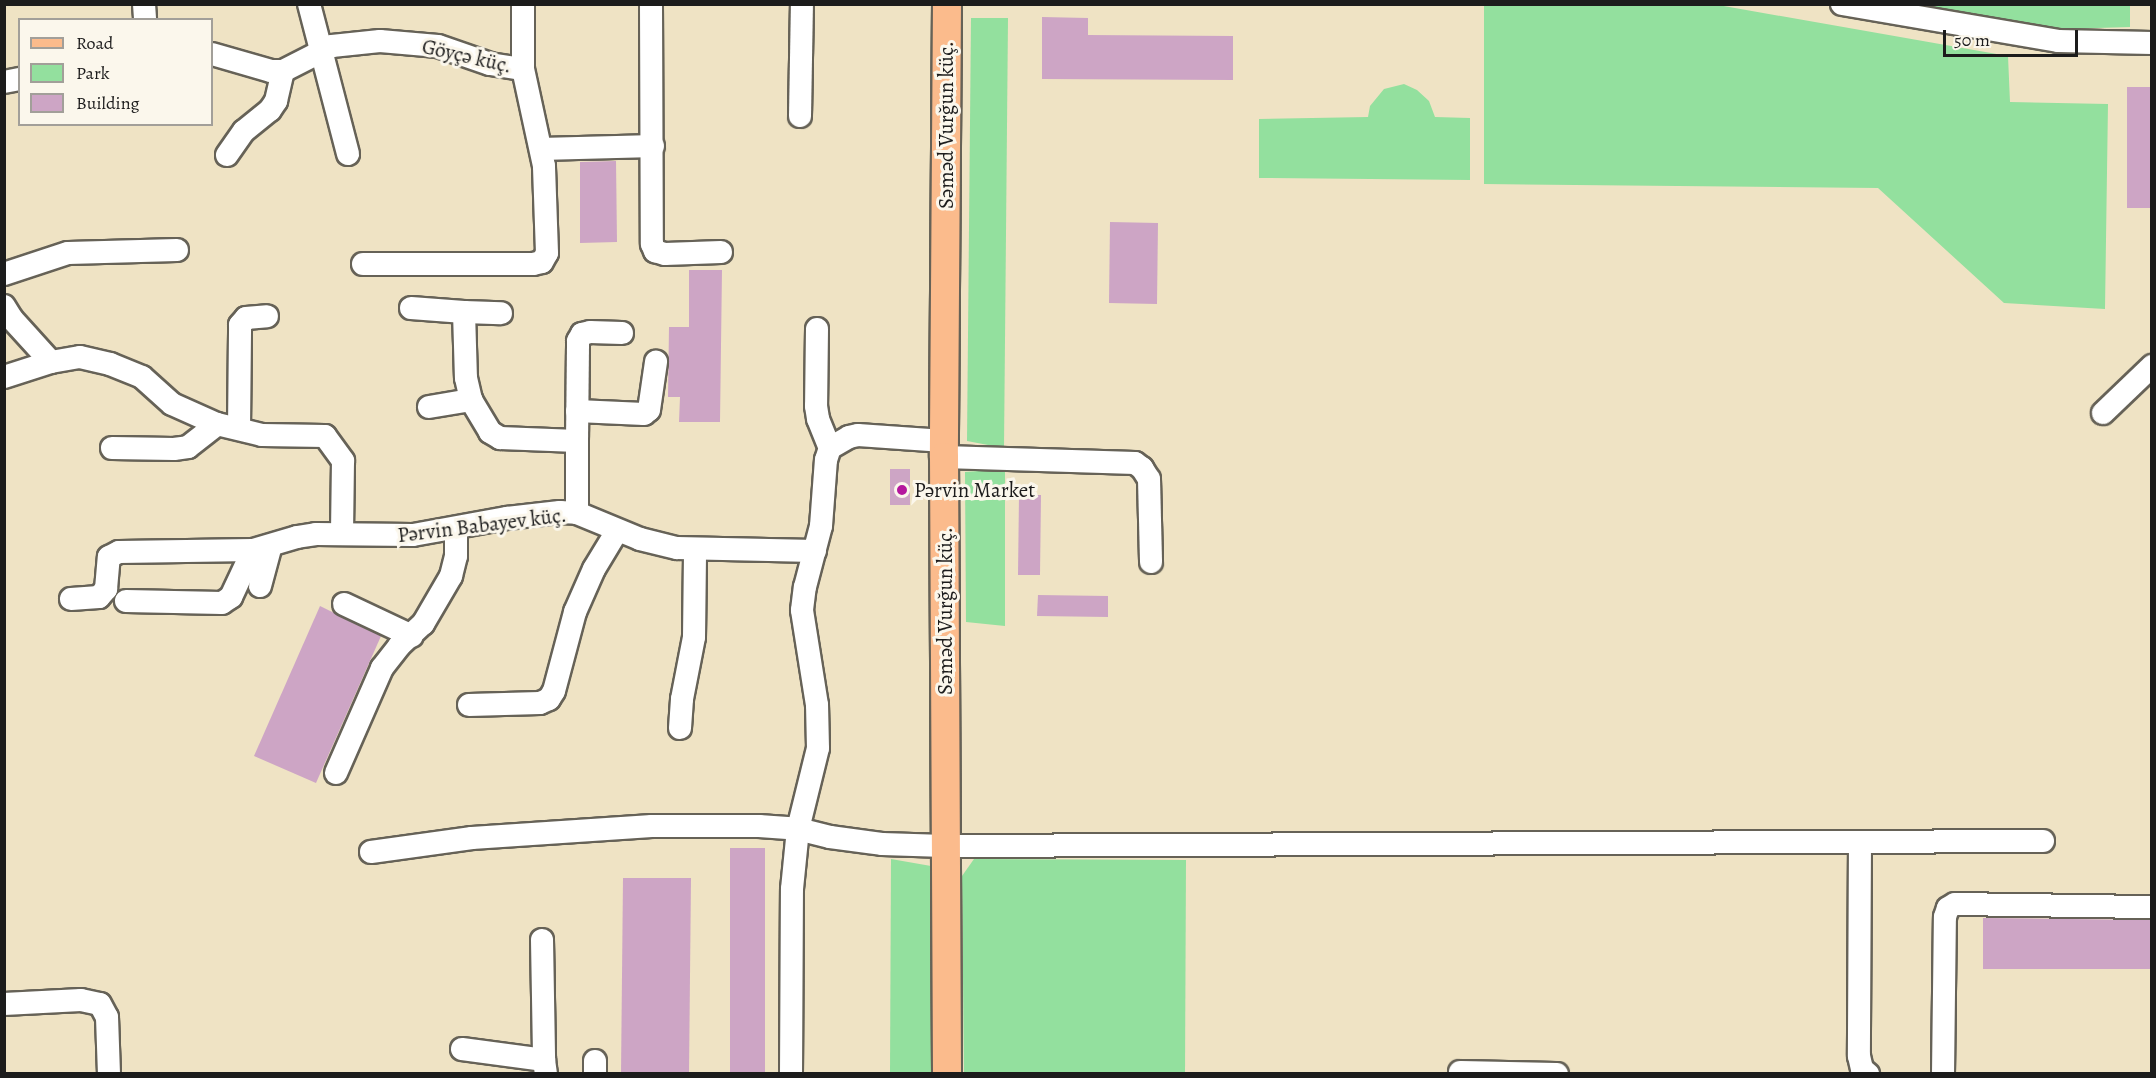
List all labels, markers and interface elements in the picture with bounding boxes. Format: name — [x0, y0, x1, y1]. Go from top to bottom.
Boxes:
legend — [18, 18, 213, 126]
scale bar — [1946, 18, 2081, 56]
text: 50 m — [1954, 28, 1990, 52]
text: Road — [76, 31, 113, 55]
street label: Göyçə küç. — [420, 33, 514, 79]
street label: Səməd Vurğun küç. — [933, 41, 959, 209]
text: Park — [76, 61, 110, 85]
text: Building — [76, 91, 140, 115]
place label: Pərvin Market — [914, 477, 1035, 503]
marker: Pərvin Market — [895, 483, 909, 497]
street label: Pərvin Babayev küç. — [396, 502, 568, 548]
street label: Səməd Vurğun küç. — [932, 527, 958, 695]

